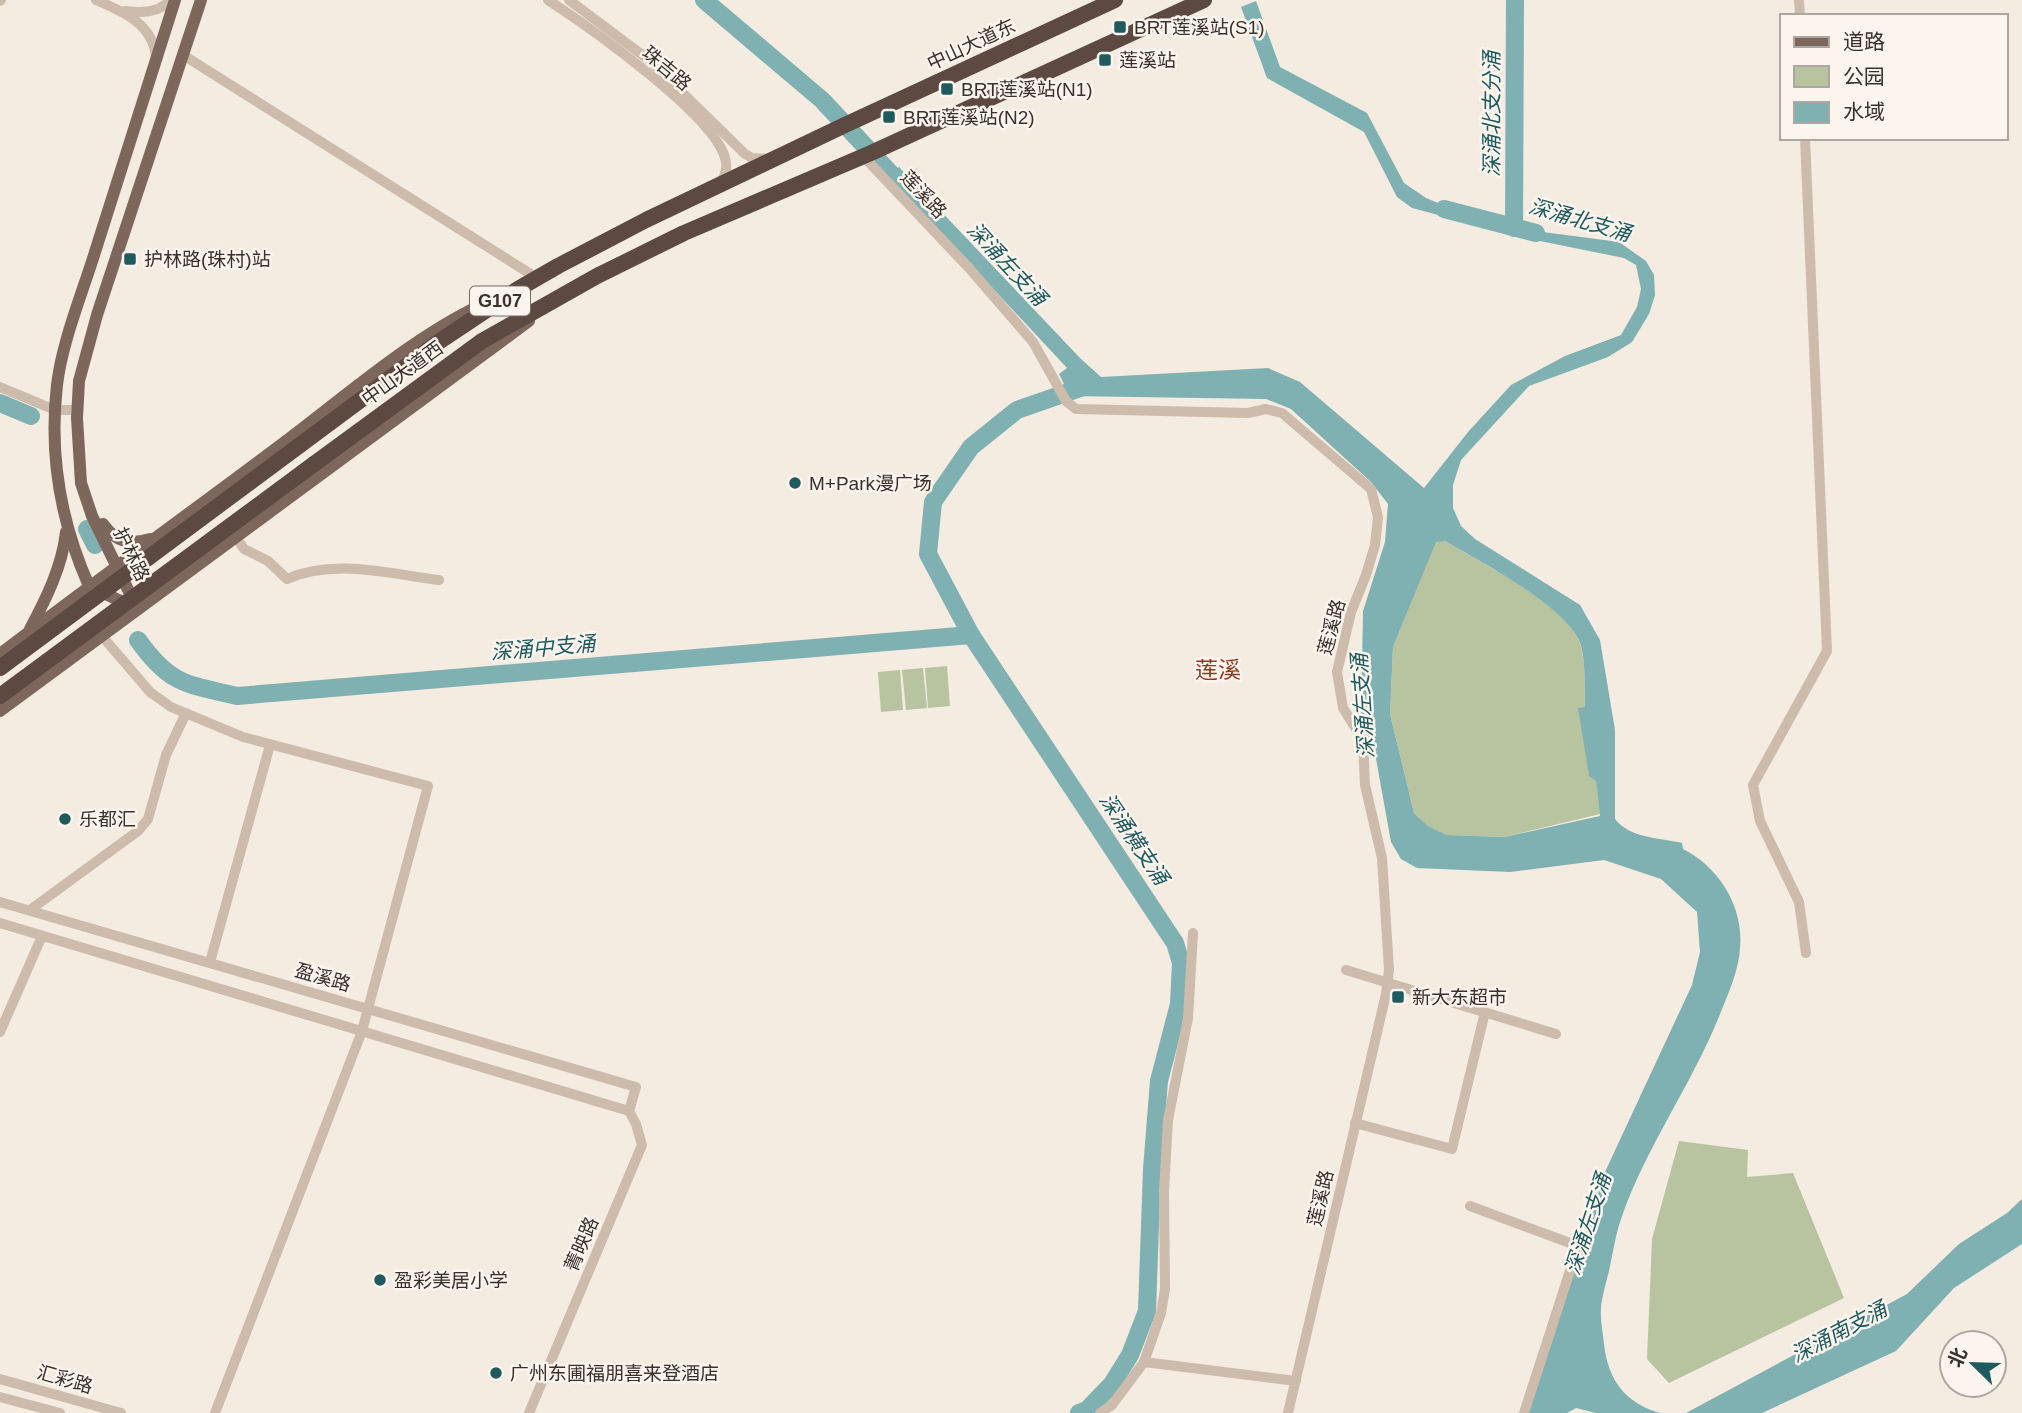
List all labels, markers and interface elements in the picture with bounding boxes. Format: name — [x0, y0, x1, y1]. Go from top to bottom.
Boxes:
legend — [1780, 14, 2008, 140]
street label: 中山大道东 — [924, 15, 1019, 74]
place label: BRT莲溪站(S1) — [1134, 17, 1265, 38]
marker: BRT莲溪站(S1) — [1112, 19, 1128, 35]
text: 道路 — [1843, 30, 1885, 53]
street label: 珠吉路 — [638, 42, 695, 95]
water label: 深涌北支分涌 — [1480, 49, 1503, 177]
place label: 莲溪站 — [1119, 50, 1176, 71]
marker: 莲溪站 — [1097, 52, 1113, 68]
text: 公园 — [1843, 65, 1885, 88]
place label: BRT莲溪站(N1) — [961, 79, 1093, 100]
marker: BRT莲溪站(N1) — [939, 81, 955, 97]
text: 水域 — [1843, 100, 1885, 123]
place label: BRT莲溪站(N2) — [903, 107, 1035, 128]
marker: BRT莲溪站(N2) — [881, 109, 897, 125]
street label: 莲溪路 — [897, 166, 951, 222]
water label: 深涌北支涌 — [1527, 194, 1636, 246]
water label: 深涌左支涌 — [963, 217, 1053, 311]
place label: 护林路(珠村)站 — [144, 249, 271, 270]
marker: 护林路(珠村)站 — [122, 251, 138, 267]
road number: G107 — [470, 286, 530, 316]
street label: 中山大道西 — [358, 337, 447, 410]
place label: M+Park漫广场 — [809, 473, 932, 494]
marker: M+Park漫广场 — [787, 475, 803, 491]
street label: 护林路 — [110, 524, 153, 584]
street label: 莲溪路 — [1314, 597, 1349, 657]
water label: 深涌中支涌 — [490, 631, 598, 664]
water label: 深涌左支涌 — [1347, 651, 1378, 759]
district label: 莲溪 — [1195, 657, 1241, 683]
water label: 深涌横支涌 — [1096, 789, 1174, 890]
place label: 乐都汇 — [79, 809, 136, 830]
marker: 乐都汇 — [57, 811, 73, 827]
street label: 盈溪路 — [293, 960, 353, 995]
place label: 新大东超市 — [1412, 987, 1507, 1008]
marker: 新大东超市 — [1390, 989, 1406, 1005]
street label: 莲溪路 — [1304, 1168, 1337, 1228]
water label: 深涌左支涌 — [1560, 1168, 1615, 1277]
street label: 菁映路 — [561, 1214, 602, 1275]
place label: 盈彩美居小学 — [394, 1270, 508, 1291]
marker: 盈彩美居小学 — [372, 1272, 388, 1288]
water label: 深涌南支涌 — [1787, 1296, 1892, 1366]
north arrow — [1938, 1329, 2008, 1399]
text: 北 — [1944, 1345, 1971, 1370]
street label: 汇彩路 — [35, 1362, 95, 1397]
place label: 广州东圃福朋喜来登酒店 — [510, 1363, 719, 1384]
marker: 广州东圃福朋喜来登酒店 — [488, 1365, 504, 1381]

